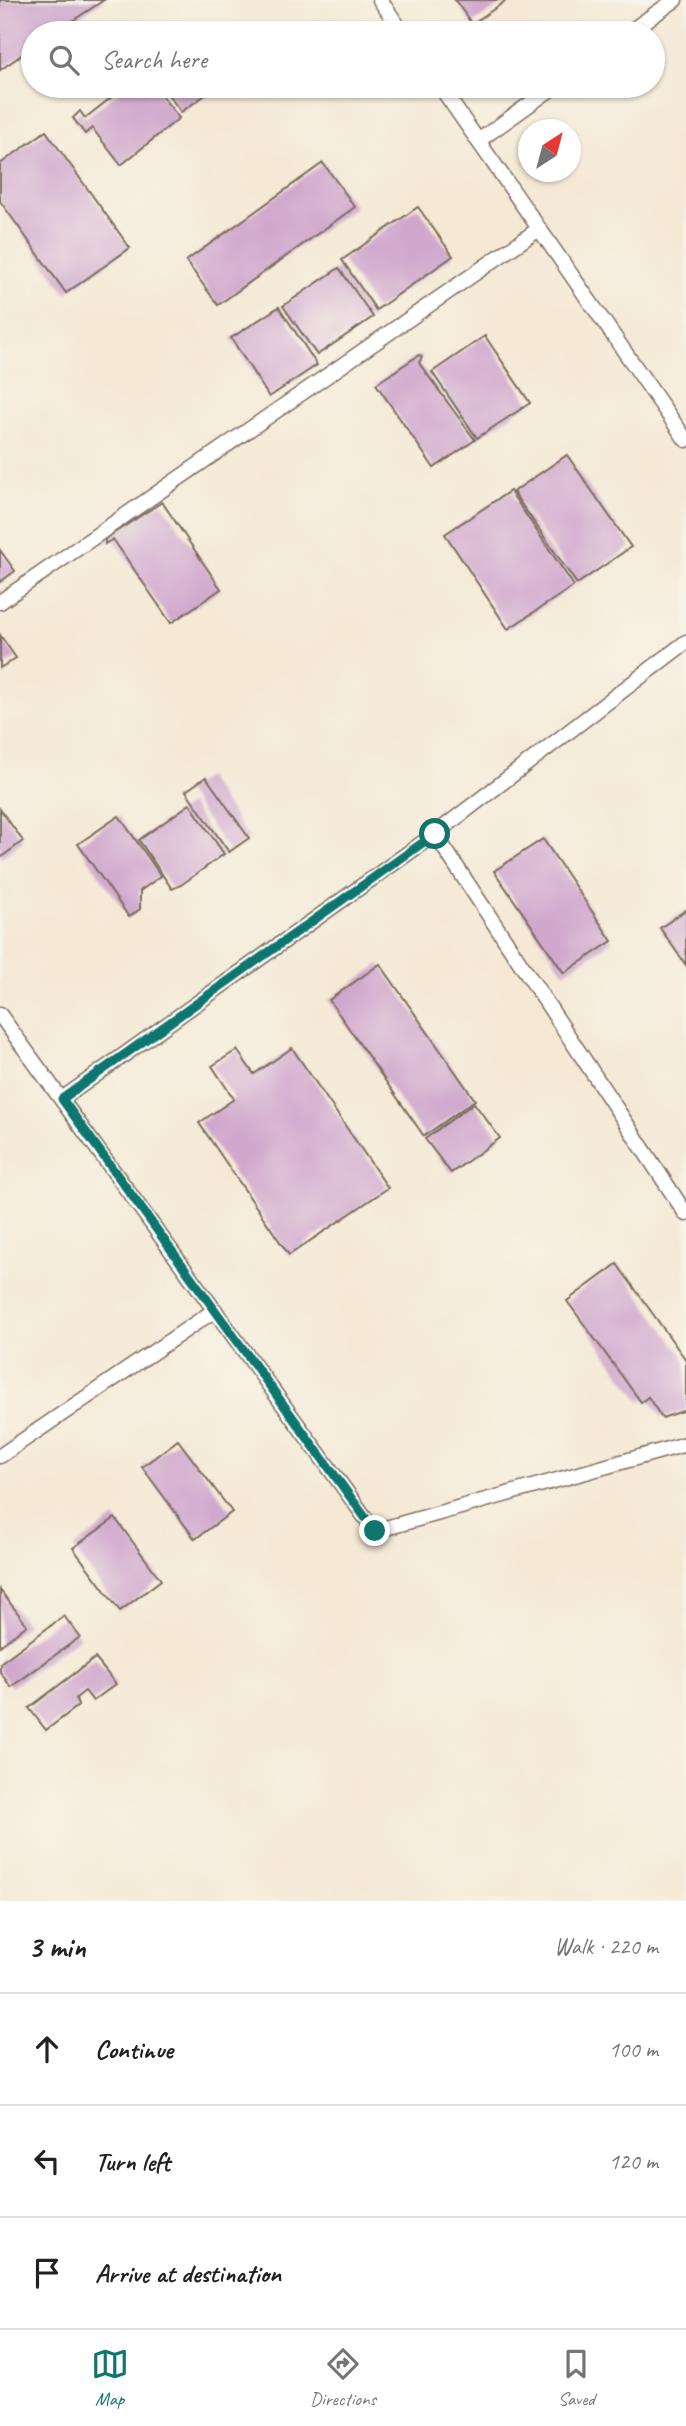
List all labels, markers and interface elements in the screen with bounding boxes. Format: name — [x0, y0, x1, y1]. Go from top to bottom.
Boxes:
search box — [21, 21, 665, 98]
icon: search — [45, 41, 83, 79]
text: Search here — [101, 43, 207, 76]
north arrow — [518, 119, 581, 182]
route start — [419, 818, 450, 849]
route end — [359, 1515, 390, 1546]
text: 3 min — [28, 1928, 85, 1966]
text: Walk · 220 m — [554, 1932, 658, 1961]
icon: ahead — [28, 2030, 66, 2068]
text: Continue — [95, 2033, 173, 2066]
text: 100 m — [609, 2035, 658, 2064]
icon: left — [28, 2142, 66, 2180]
text: Turn left — [95, 2145, 170, 2178]
text: 120 m — [609, 2147, 658, 2176]
icon: arrive — [28, 2254, 66, 2292]
text: Arrive at destination — [95, 2257, 281, 2290]
tab: Map — [91, 2345, 129, 2411]
tab: Directions — [310, 2345, 376, 2411]
tab: Saved — [557, 2345, 595, 2411]

